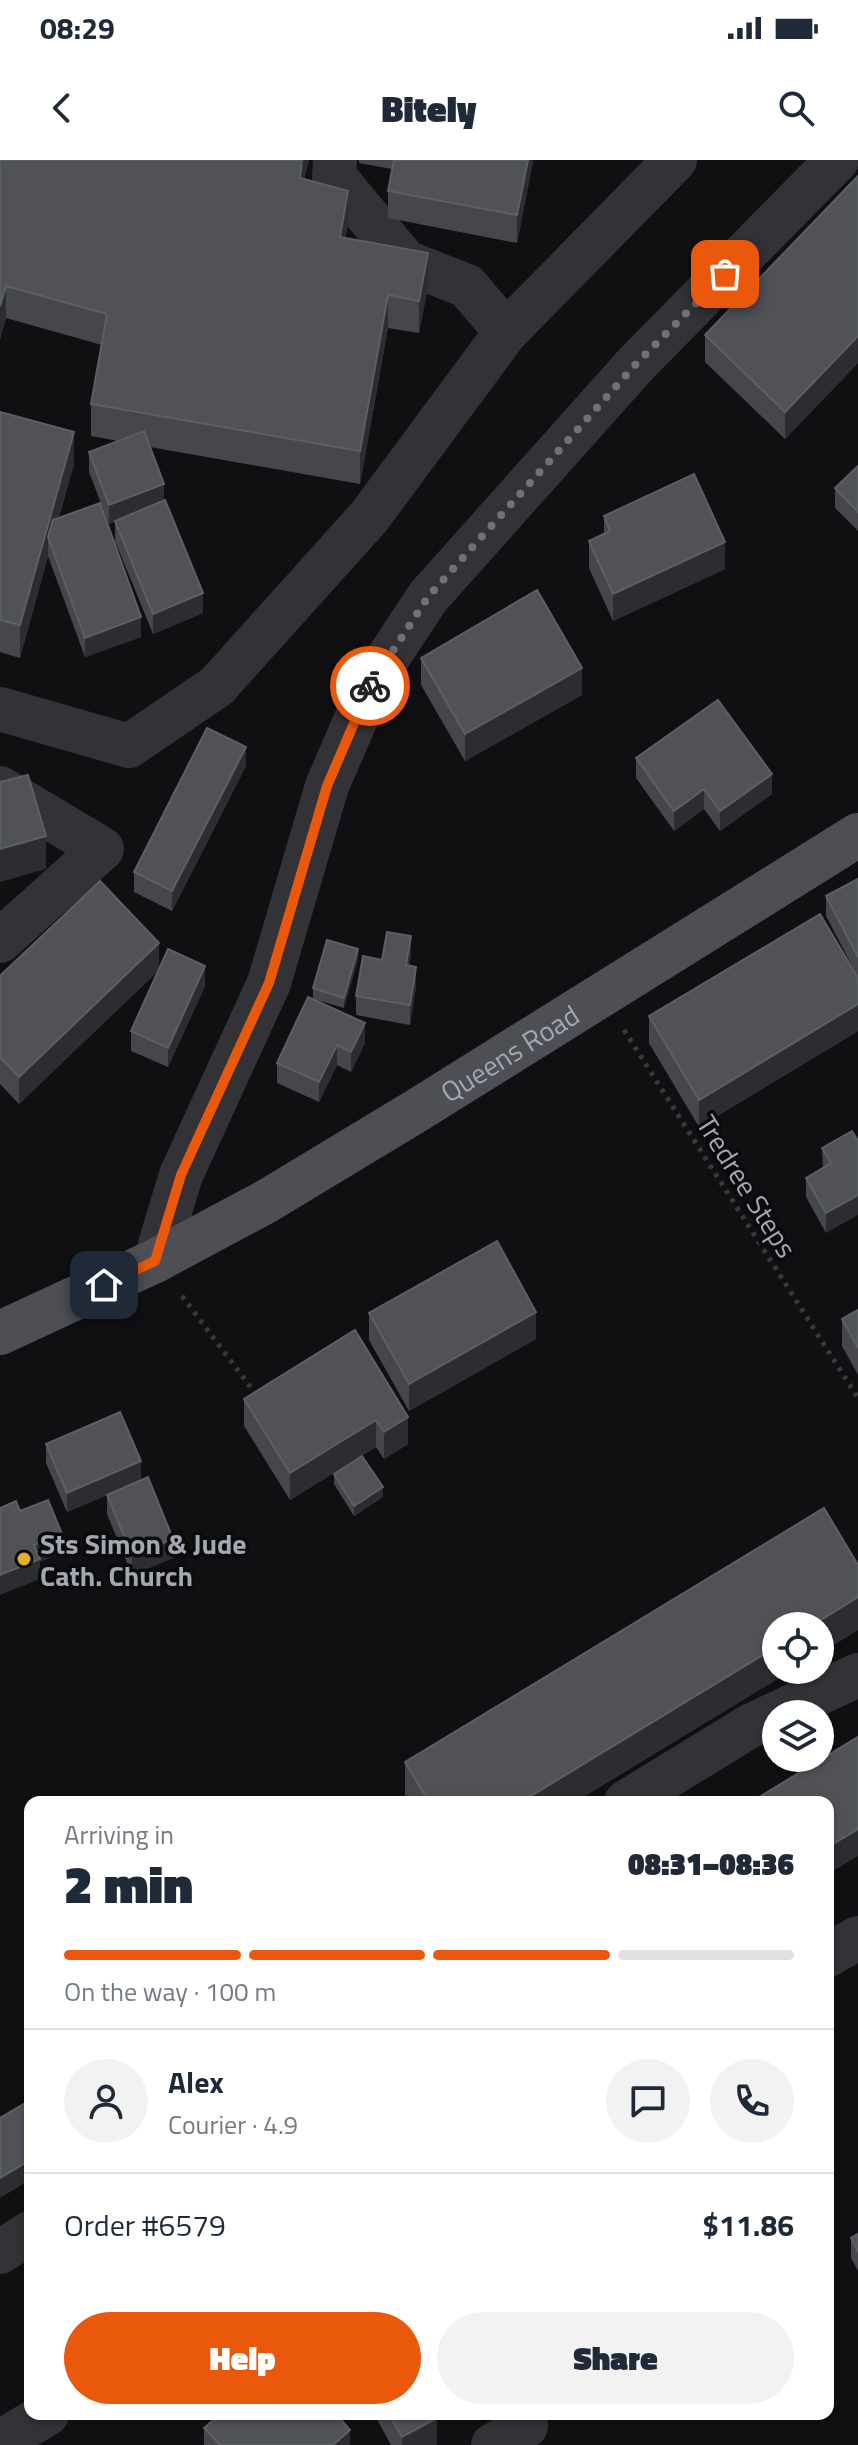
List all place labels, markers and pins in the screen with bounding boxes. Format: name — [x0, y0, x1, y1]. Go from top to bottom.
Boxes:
pin — [691, 240, 759, 308]
pin — [70, 1251, 138, 1319]
place label: Sts Simon & Jude Cath. Church — [40, 1522, 247, 1597]
marker: Sts Simon & Jude Cath. Church — [15, 1550, 33, 1568]

